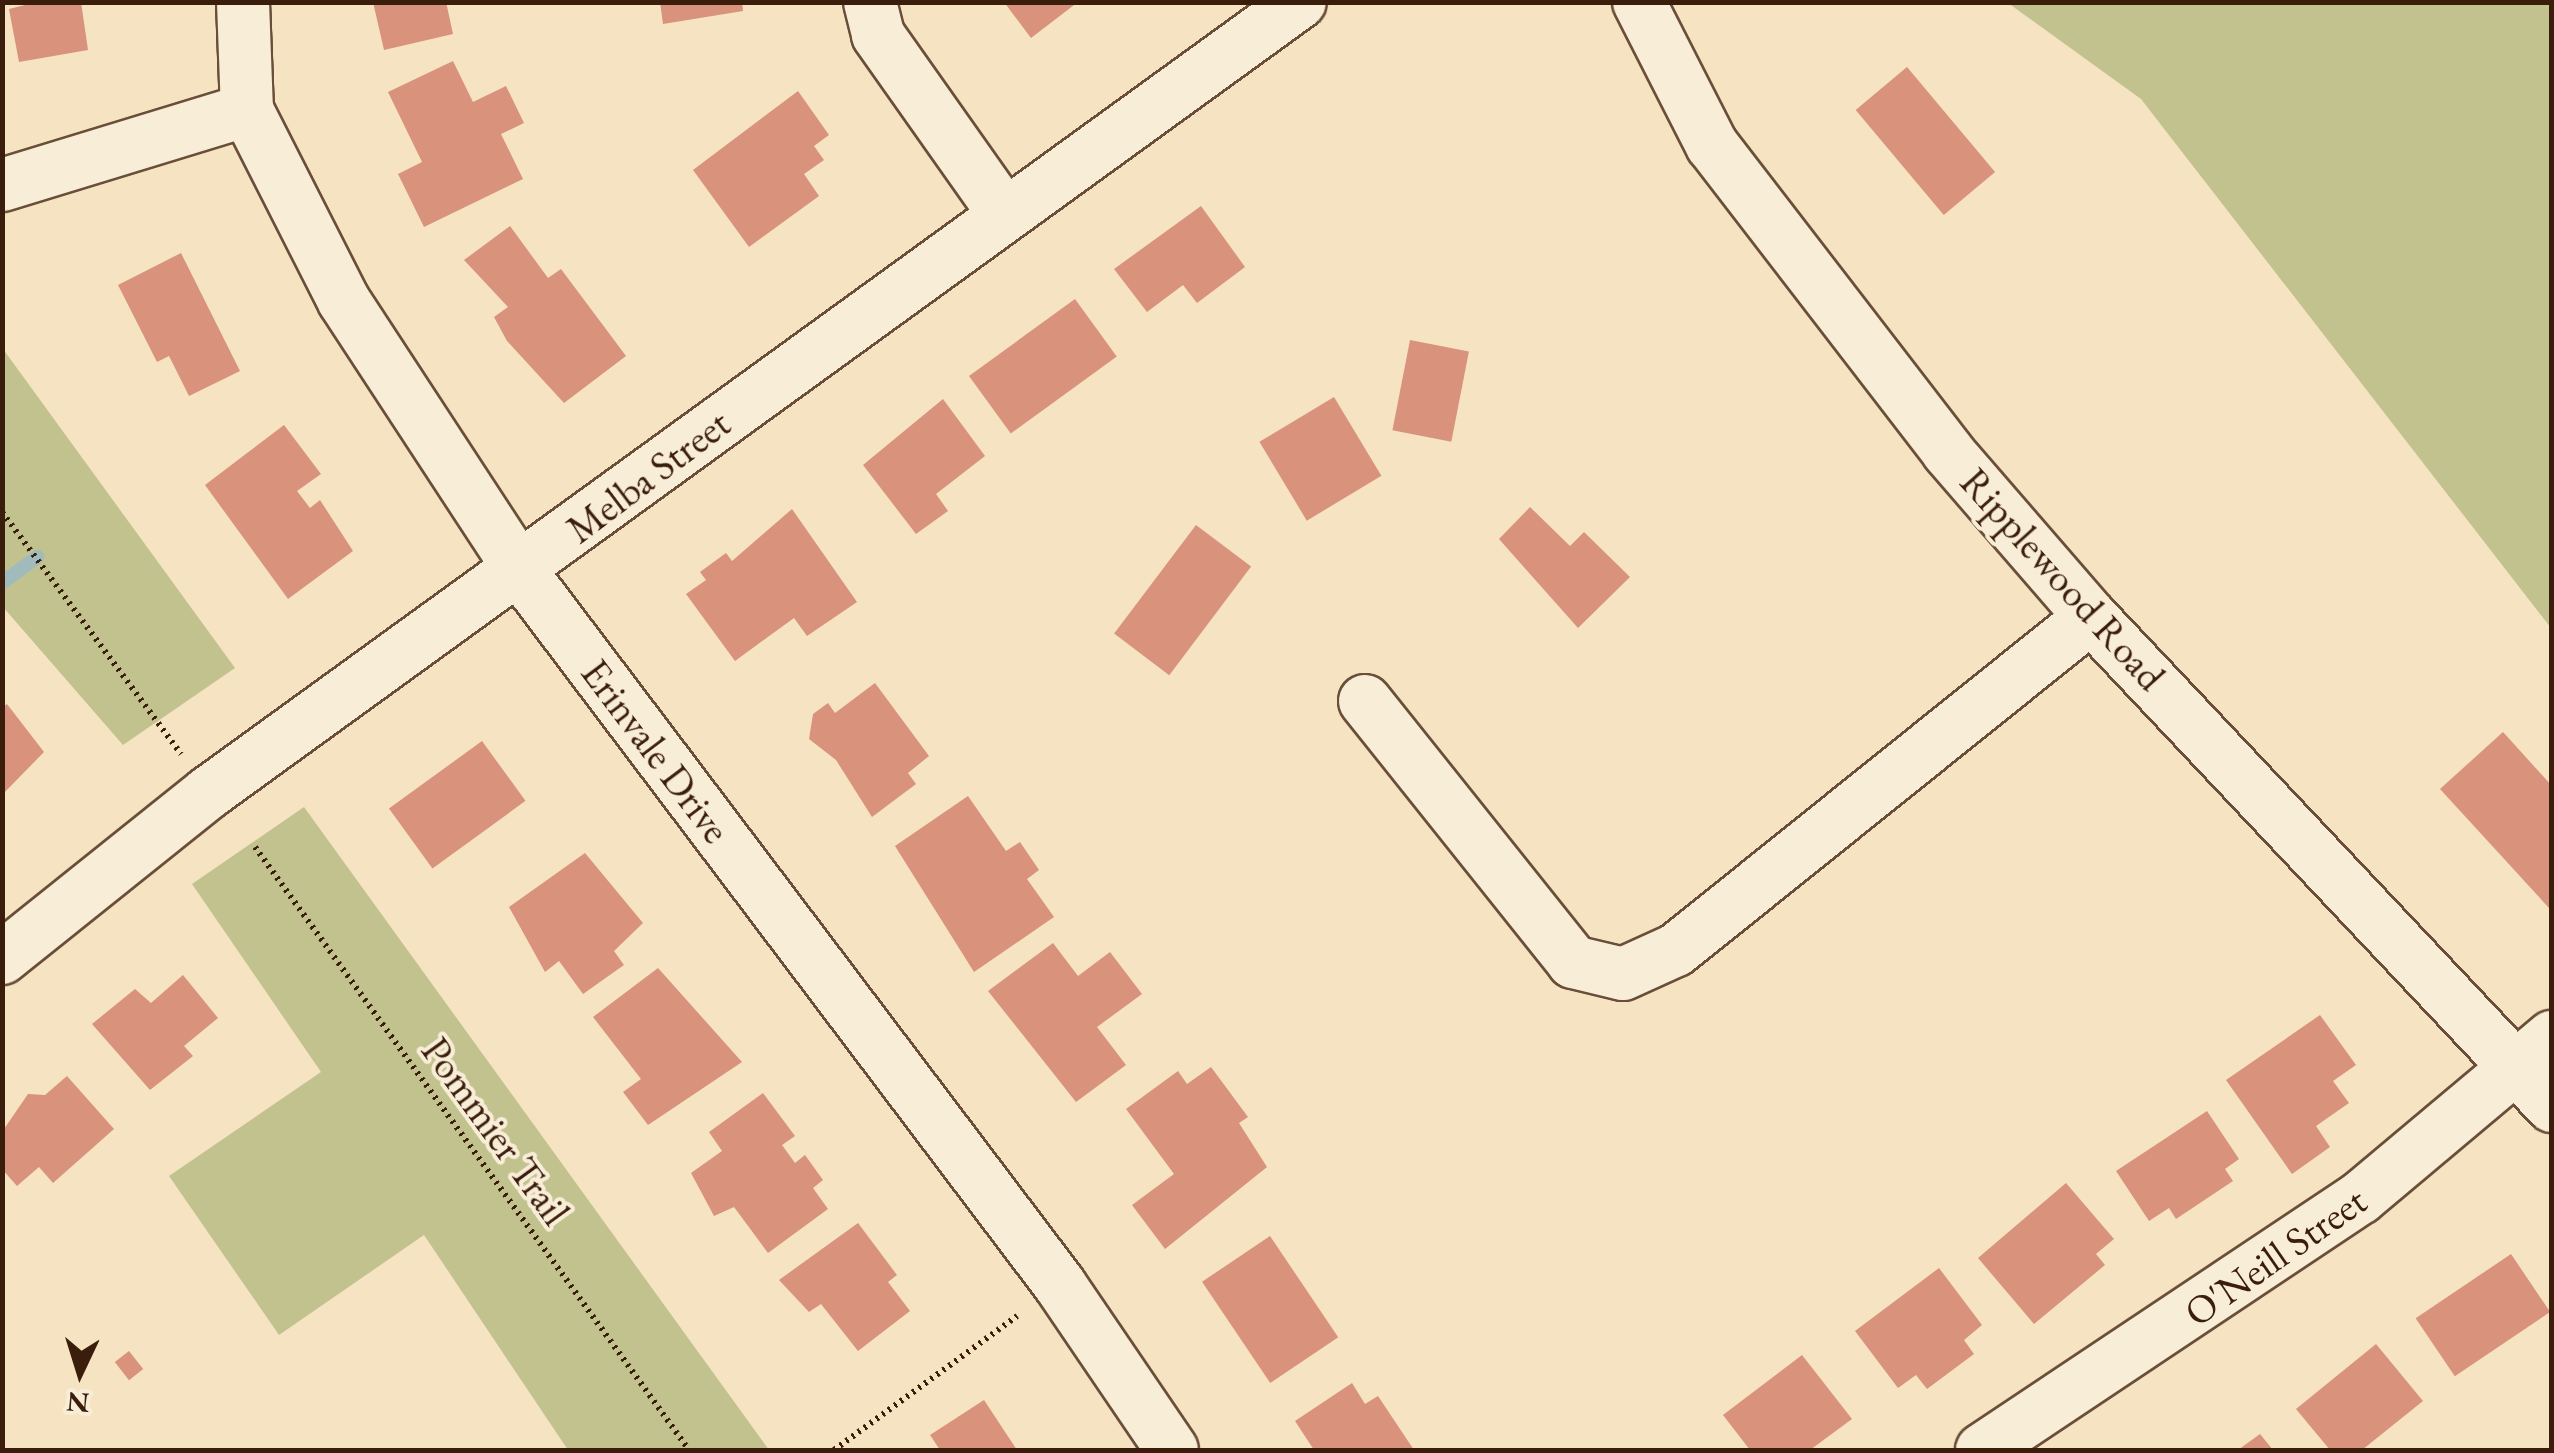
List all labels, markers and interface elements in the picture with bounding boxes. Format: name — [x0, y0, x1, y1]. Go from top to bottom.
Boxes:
street label: Melba Street — [557, 399, 739, 553]
street label: Ripplewood Road — [1951, 458, 2175, 700]
street label: Erinvale Drive — [571, 650, 741, 852]
street label: Pommier Trail — [412, 1028, 580, 1234]
street label: O'Neill Street — [2175, 1176, 2375, 1336]
north arrow — [30, 1323, 130, 1423]
text: N — [65, 1384, 90, 1422]

